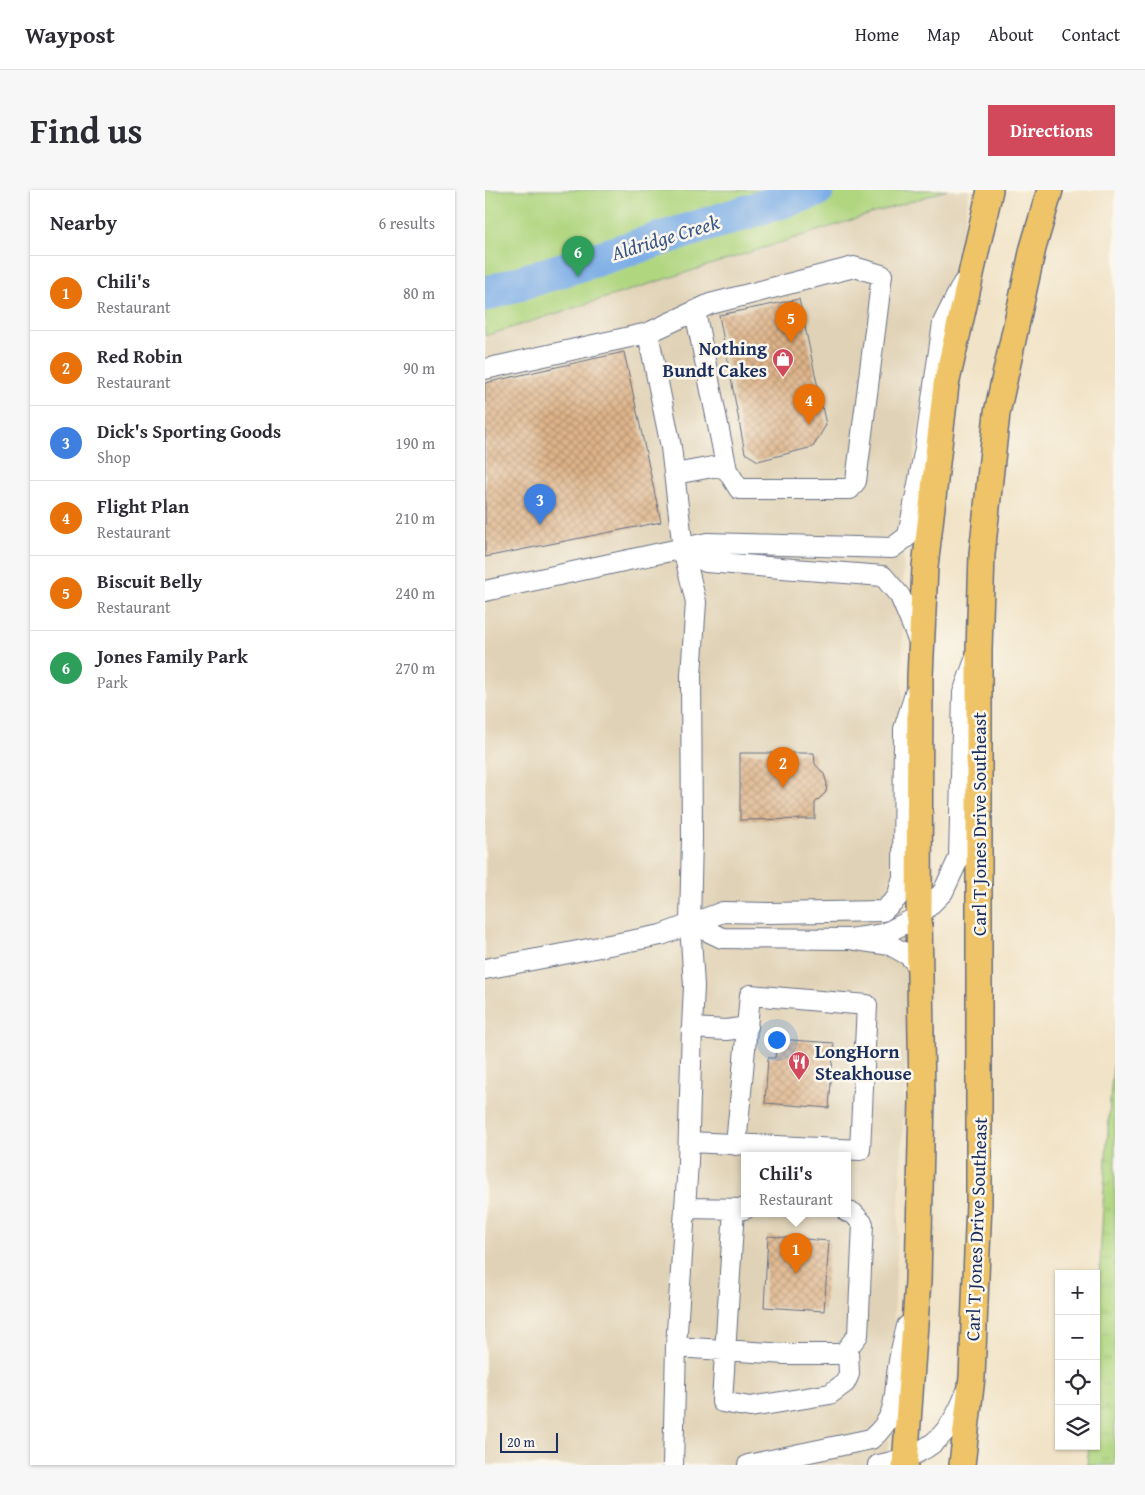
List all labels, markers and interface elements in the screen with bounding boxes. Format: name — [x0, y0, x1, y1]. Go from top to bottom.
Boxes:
text: Waypost — [25, 17, 115, 52]
text: Home — [855, 21, 899, 48]
text: Map — [927, 21, 960, 48]
text: About — [988, 21, 1034, 48]
text: Contact — [1062, 21, 1120, 48]
text: Find us — [30, 105, 143, 156]
button: Directions — [988, 105, 1115, 156]
text: Nearby — [50, 207, 117, 238]
water label: Aldridge Creek — [607, 207, 723, 267]
text: 6 results — [378, 211, 435, 235]
pin: 6 — [562, 236, 594, 277]
text: Chili's — [97, 267, 150, 295]
text: 1 — [62, 281, 70, 305]
text: 80 m — [403, 281, 435, 305]
text: Restaurant — [97, 295, 171, 319]
pin: 5 — [775, 302, 807, 343]
place label: Nothing Bundt Cakes — [662, 334, 768, 384]
text: Red Robin — [97, 342, 183, 370]
shop icon: Nothing Bundt Cakes — [771, 347, 795, 378]
text: 2 — [62, 356, 70, 380]
text: 90 m — [403, 356, 435, 380]
text: Restaurant — [97, 370, 171, 394]
pin: 4 — [793, 384, 825, 425]
text: Dick's Sporting Goods — [97, 417, 281, 445]
text: 3 — [62, 431, 70, 455]
text: 190 m — [395, 431, 435, 455]
text: Shop — [97, 445, 131, 469]
pin: 3 — [524, 484, 556, 525]
text: Flight Plan — [97, 492, 189, 520]
text: 4 — [62, 506, 70, 530]
text: 210 m — [395, 506, 435, 530]
text: Restaurant — [97, 520, 171, 544]
text: Biscuit Belly — [97, 567, 202, 595]
text: 5 — [62, 581, 70, 605]
text: 240 m — [395, 581, 435, 605]
text: Restaurant — [97, 595, 171, 619]
text: Jones Family Park — [97, 642, 248, 670]
text: 6 — [62, 656, 70, 680]
text: 270 m — [395, 656, 435, 680]
text: Park — [97, 670, 128, 694]
street label: Carl T Jones Drive Southeast — [965, 712, 993, 936]
pin: 2 — [767, 747, 799, 788]
your location — [764, 1027, 790, 1053]
place label: LongHorn Steakhouse — [815, 1037, 912, 1087]
restaurant icon: LongHorn Steakhouse — [787, 1050, 811, 1081]
street label: Carl T Jones Drive Southeast — [958, 1116, 994, 1341]
popup — [741, 1152, 851, 1217]
text: Chili's — [759, 1159, 812, 1187]
text: Restaurant — [759, 1187, 833, 1211]
pin: 1 — [780, 1233, 812, 1274]
map controls — [1055, 1270, 1100, 1450]
button: + — [1055, 1270, 1100, 1315]
button: − — [1055, 1315, 1100, 1360]
button: locate — [1055, 1360, 1100, 1405]
button: layers — [1055, 1405, 1100, 1450]
scale bar — [500, 1430, 557, 1453]
text: 20 m — [507, 1432, 535, 1452]

